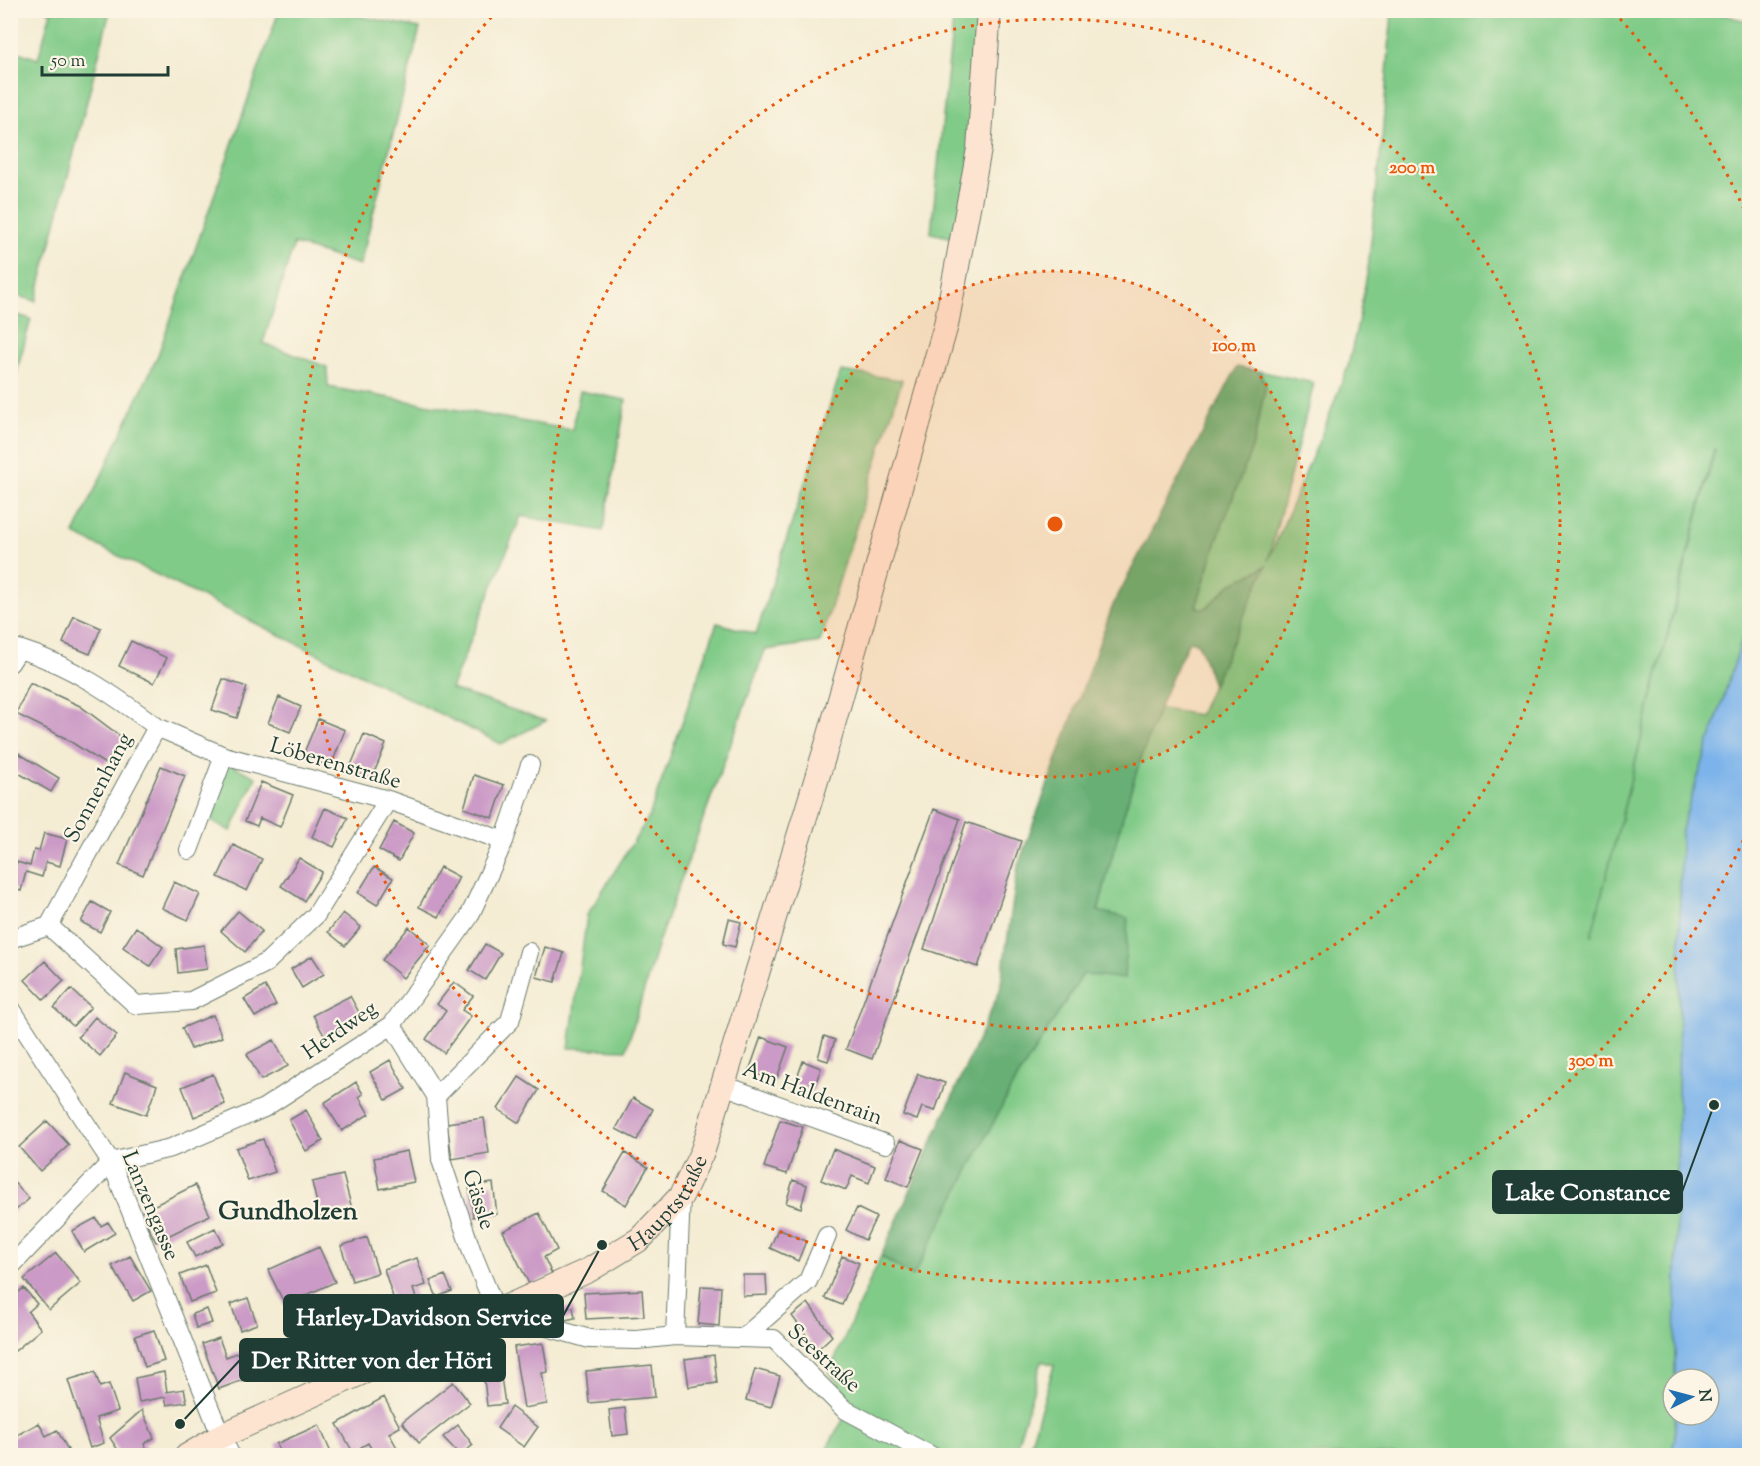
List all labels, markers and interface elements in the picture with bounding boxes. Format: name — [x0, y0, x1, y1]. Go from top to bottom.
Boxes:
scale bar — [42, 39, 168, 77]
text: 50 m — [50, 49, 86, 75]
text: 200 m — [1389, 156, 1435, 182]
text: 100 m — [1212, 334, 1256, 360]
centre of rings — [1045, 514, 1065, 534]
street label: Sonnenhang — [57, 727, 142, 849]
street label: Löberenstraße — [266, 731, 405, 799]
street label: Herdweg — [297, 994, 385, 1069]
text: 300 m — [1569, 1049, 1614, 1075]
street label: Am Haldenrain — [737, 1055, 887, 1135]
street label: Lanzengasse — [112, 1146, 187, 1266]
street label: Hauptstraße — [623, 1150, 717, 1261]
street label: Gässle — [452, 1166, 502, 1234]
callout: Lake Constance — [1493, 1171, 1682, 1213]
text: Lake Constance — [1505, 1177, 1671, 1211]
district label: Gundholzen — [218, 1194, 358, 1231]
callout: Harley-Davidson Service — [284, 1295, 563, 1337]
text: Harley-Davidson Service — [296, 1302, 552, 1336]
street label: Seestraße — [779, 1317, 867, 1401]
callout: Der Ritter von der Höri — [240, 1339, 505, 1381]
text: Der Ritter von der Höri — [252, 1345, 493, 1379]
north arrow — [1661, 1367, 1721, 1427]
text: N — [1691, 1388, 1716, 1403]

